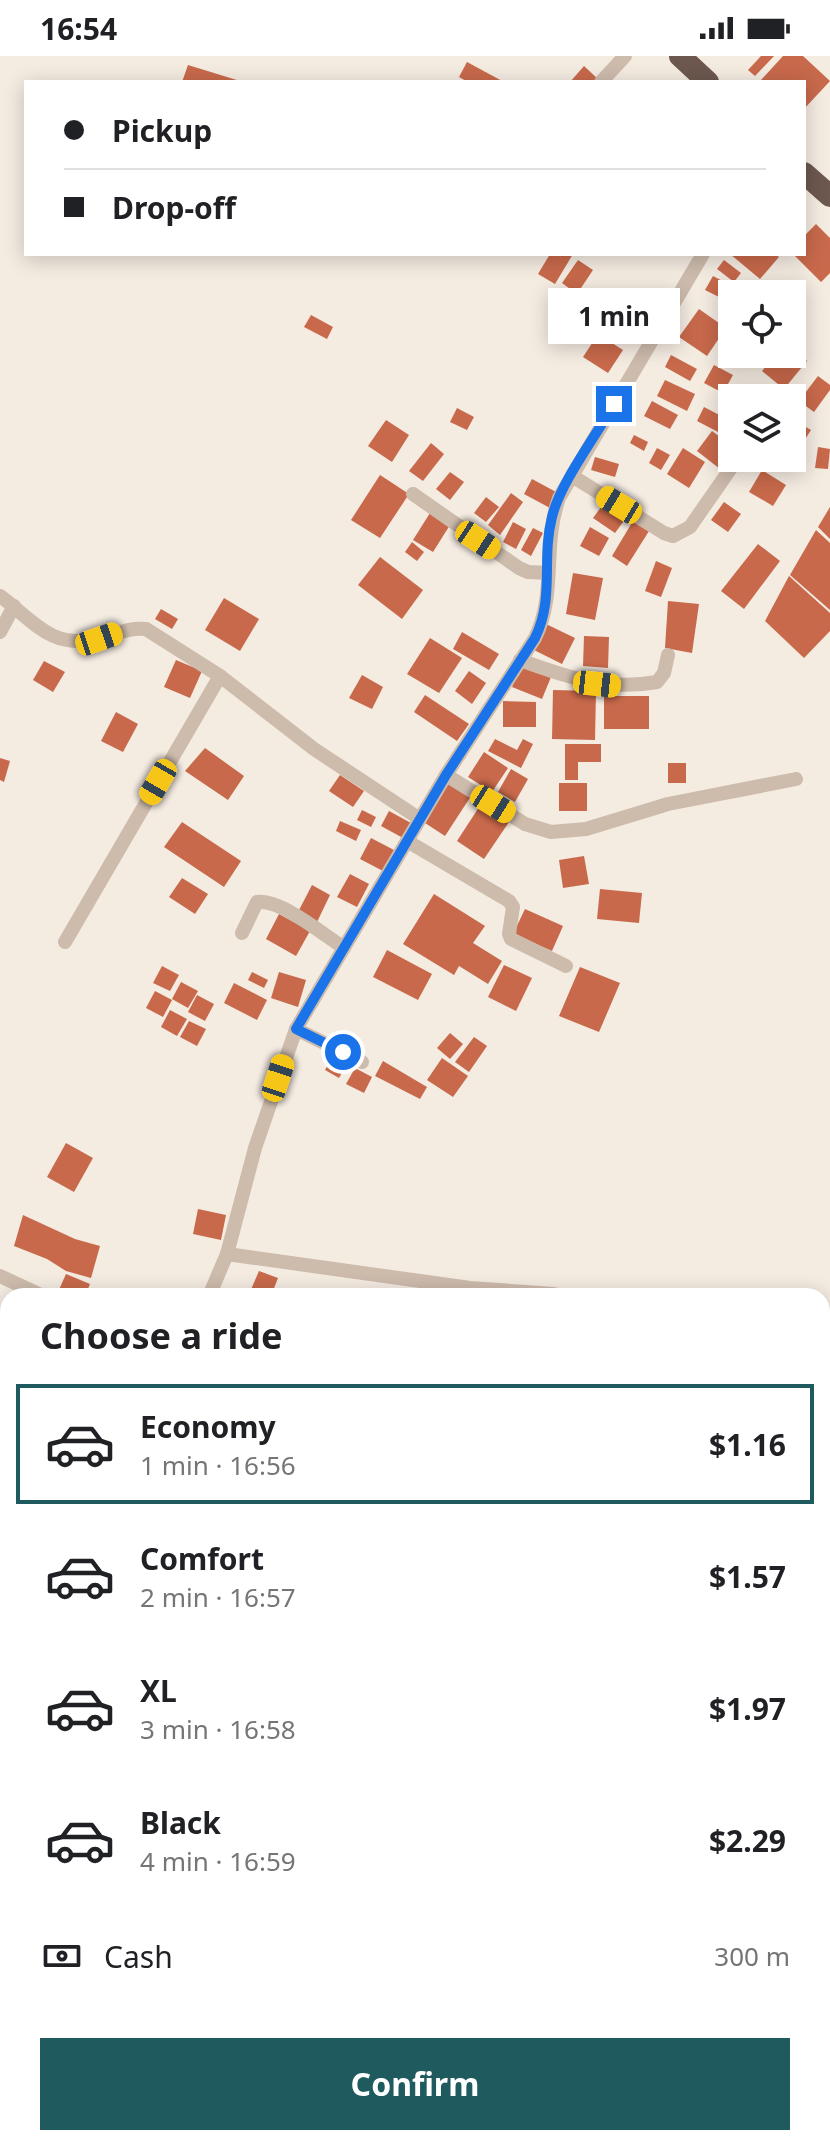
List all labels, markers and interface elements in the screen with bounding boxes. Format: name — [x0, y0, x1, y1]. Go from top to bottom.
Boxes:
text: 16:54 — [40, 8, 117, 49]
text: Pickup — [112, 110, 212, 151]
text: Drop-off — [112, 187, 236, 228]
map controls — [718, 280, 806, 472]
button: locate — [718, 280, 806, 368]
callout: 1 min — [548, 288, 680, 344]
text: 1 min — [578, 298, 650, 334]
button: layers — [718, 384, 806, 472]
route end — [596, 386, 632, 422]
car — [592, 482, 646, 528]
car — [451, 517, 505, 563]
car — [72, 620, 126, 658]
car — [572, 670, 622, 698]
car — [136, 755, 180, 809]
car — [466, 781, 520, 827]
route start — [325, 1034, 361, 1070]
car — [259, 1051, 297, 1105]
text: Choose a ride — [40, 1311, 282, 1360]
text: Economy — [140, 1406, 276, 1447]
icon: car — [44, 1408, 116, 1480]
text: $1.16 — [709, 1424, 786, 1465]
text: 1 min · 16:56 — [140, 1447, 296, 1483]
text: Comfort — [140, 1538, 264, 1579]
icon: car — [44, 1540, 116, 1612]
text: $1.57 — [709, 1556, 786, 1597]
text: 2 min · 16:57 — [140, 1579, 296, 1615]
text: XL — [140, 1670, 177, 1711]
icon: car — [44, 1672, 116, 1744]
text: $1.97 — [709, 1688, 786, 1729]
text: 3 min · 16:58 — [140, 1711, 296, 1747]
text: Black — [140, 1802, 221, 1843]
icon: car — [44, 1804, 116, 1876]
text: $2.29 — [709, 1820, 786, 1861]
text: 4 min · 16:59 — [140, 1843, 296, 1879]
icon: cash — [40, 1934, 84, 1978]
text: Cash — [104, 1936, 173, 1977]
text: 300 m — [714, 1938, 790, 1974]
button: Confirm — [40, 2038, 790, 2130]

